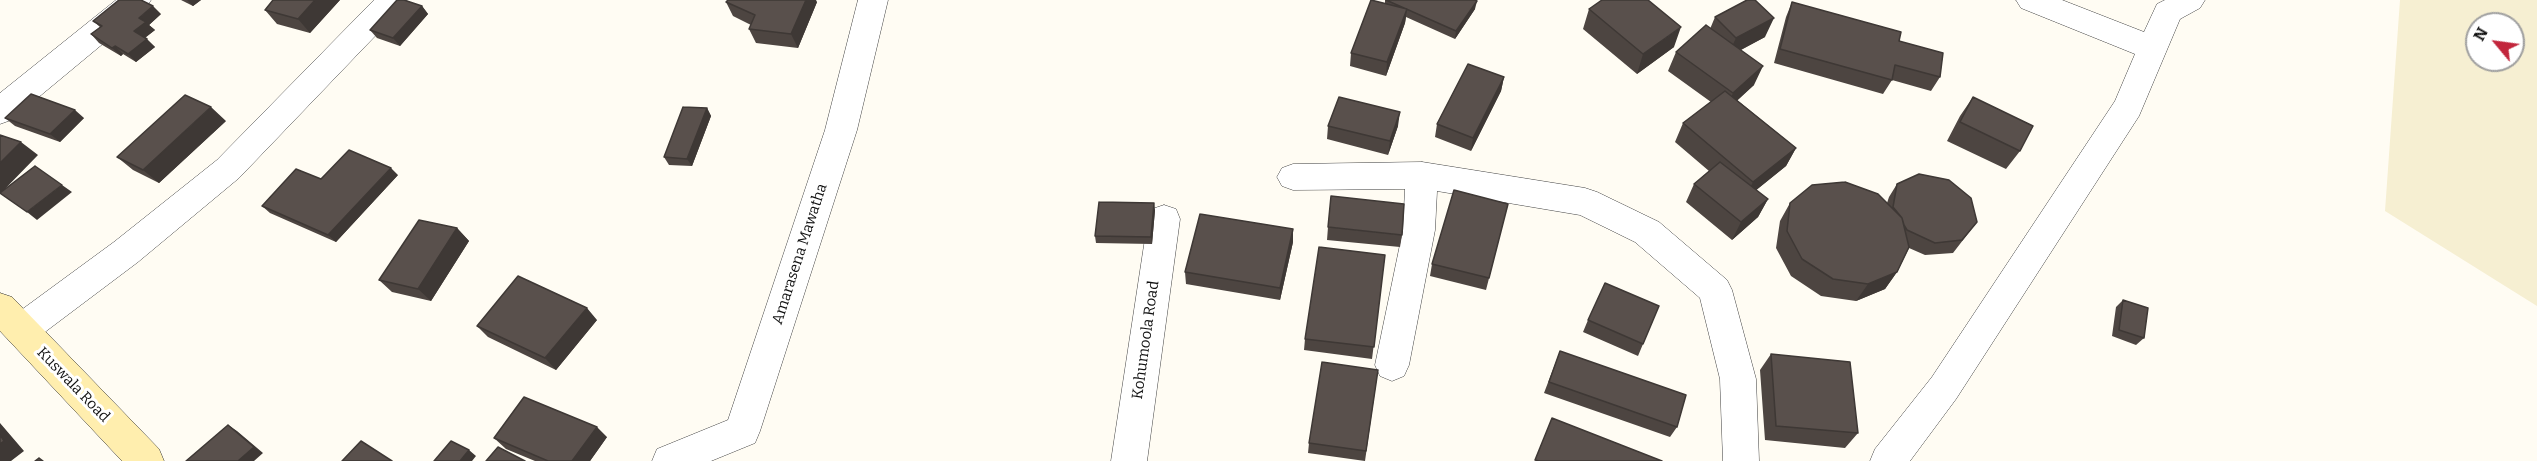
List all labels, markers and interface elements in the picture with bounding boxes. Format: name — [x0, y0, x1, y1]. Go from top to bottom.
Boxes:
north arrow — [2465, 12, 2525, 72]
text: N — [2469, 24, 2492, 44]
street label: Amarasena Mawatha — [769, 181, 831, 327]
street label: Kohumoola Road — [1129, 280, 1163, 400]
street label: Kuswala Road — [33, 344, 113, 426]

